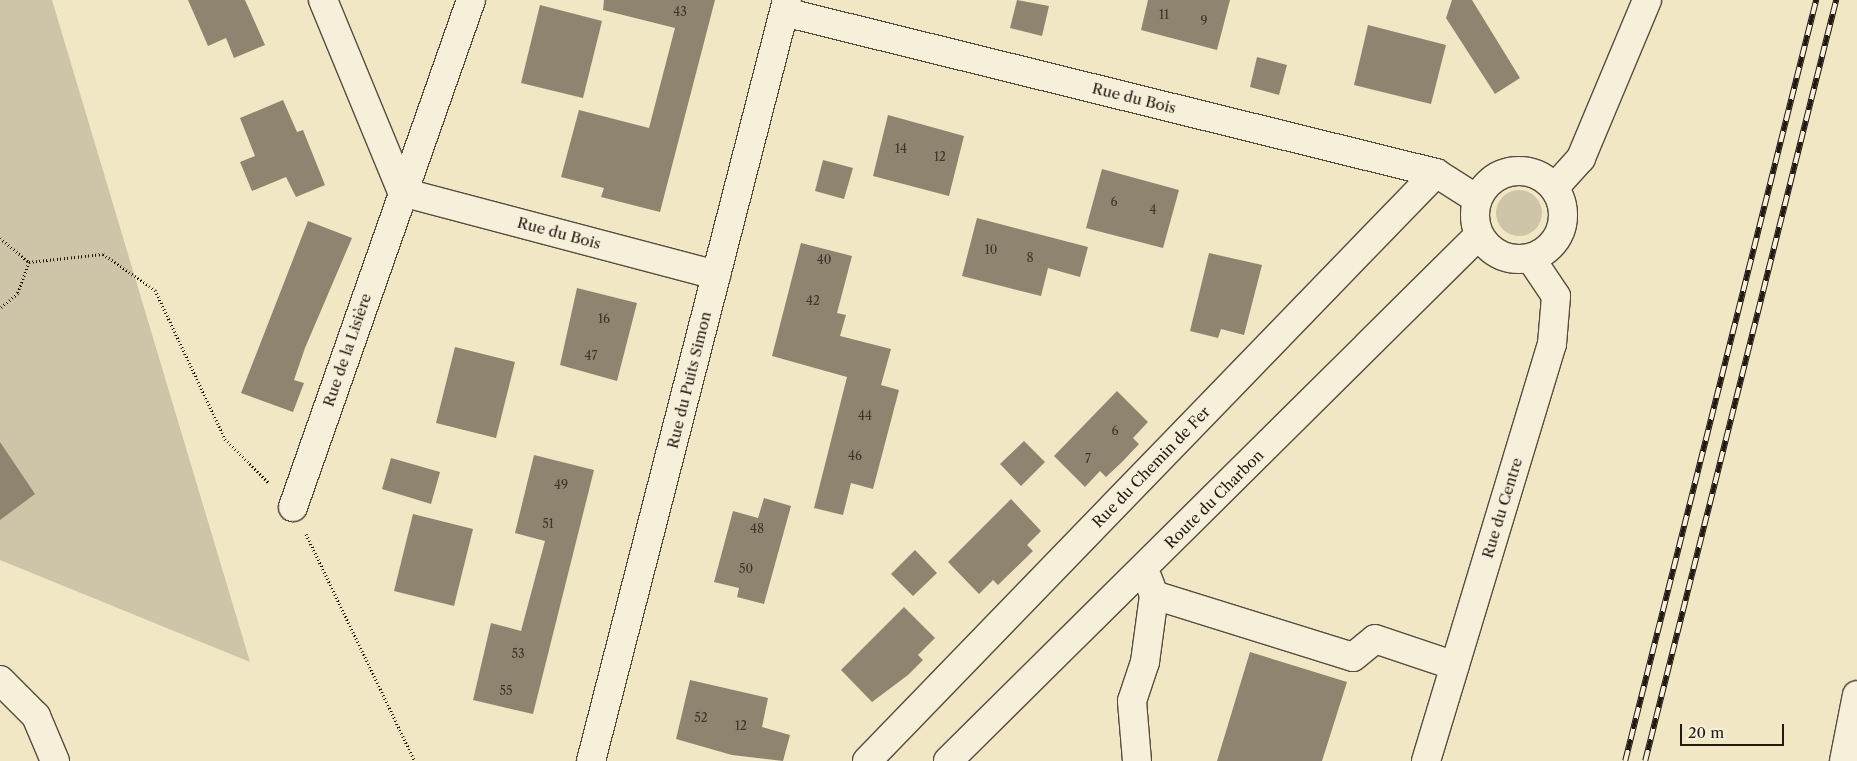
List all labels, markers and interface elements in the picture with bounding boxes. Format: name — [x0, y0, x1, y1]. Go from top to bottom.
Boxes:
house number: 43 — [673, 5, 687, 19]
house number: 11 — [1159, 8, 1169, 22]
house number: 9 — [1200, 14, 1208, 28]
street label: Rue du Bois — [1090, 79, 1178, 117]
house number: 14 — [895, 142, 907, 156]
house number: 12 — [934, 150, 946, 164]
house number: 6 — [1110, 195, 1118, 209]
house number: 4 — [1150, 203, 1156, 217]
street label: Rue du Bois — [515, 213, 603, 253]
house number: 10 — [985, 243, 997, 257]
house number: 8 — [1026, 251, 1034, 265]
house number: 40 — [817, 253, 831, 267]
street label: Rue de la Lisière — [319, 291, 375, 409]
house number: 42 — [806, 294, 820, 308]
street label: Rue du Puits Simon — [663, 310, 715, 450]
house number: 16 — [598, 312, 610, 326]
house number: 47 — [585, 349, 597, 363]
street label: Rue du Chemin de Fer — [1088, 403, 1214, 531]
house number: 44 — [858, 409, 872, 423]
house number: 6 — [1111, 424, 1119, 438]
street label: Route du Charbon — [1161, 446, 1267, 552]
house number: 46 — [848, 449, 862, 463]
house number: 7 — [1085, 452, 1091, 466]
street label: Rue du Centre — [1478, 456, 1526, 560]
house number: 49 — [554, 478, 568, 492]
house number: 51 — [542, 517, 554, 531]
house number: 48 — [750, 522, 764, 536]
house number: 50 — [739, 562, 753, 576]
house number: 53 — [511, 647, 525, 661]
house number: 55 — [499, 684, 513, 698]
house number: 52 — [694, 711, 708, 725]
scale bar — [1682, 714, 1786, 746]
house number: 12 — [735, 719, 747, 733]
text: 20 m — [1688, 723, 1724, 742]

